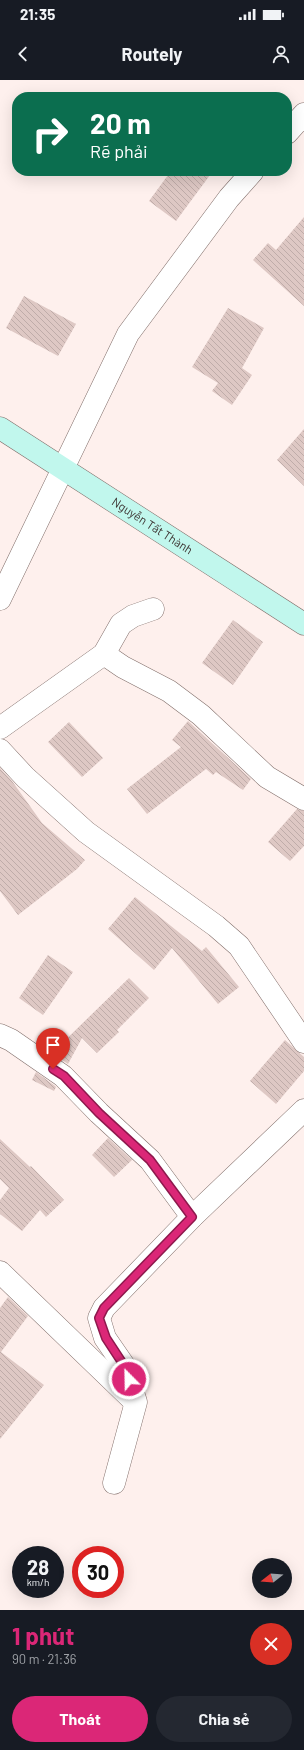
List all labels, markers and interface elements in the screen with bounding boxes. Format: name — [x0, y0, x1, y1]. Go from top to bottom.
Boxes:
text: 21:35 — [20, 5, 55, 23]
icon: back — [12, 43, 34, 65]
text: Routely — [122, 43, 182, 65]
icon: person — [270, 43, 292, 65]
text: 20 m — [90, 106, 151, 140]
icon: right — [24, 108, 76, 160]
text: Rẽ phải — [90, 140, 148, 162]
street label: Nguyễn Tất Thành — [110, 494, 196, 556]
pin — [36, 1028, 70, 1069]
icon: arrive — [42, 1034, 64, 1056]
position arrow — [108, 1358, 150, 1400]
speed limit sign: 30 — [72, 1546, 124, 1598]
text: 28 — [27, 1555, 49, 1579]
north arrow — [252, 1558, 292, 1598]
map controls — [252, 1558, 292, 1598]
text: km/h — [27, 1576, 49, 1588]
text: 1 phút — [12, 1621, 74, 1650]
button: close — [250, 1623, 292, 1665]
text: 90 m · 21:36 — [12, 1651, 77, 1667]
button: Thoát — [12, 1696, 148, 1742]
button: Chia sẻ — [156, 1696, 292, 1742]

